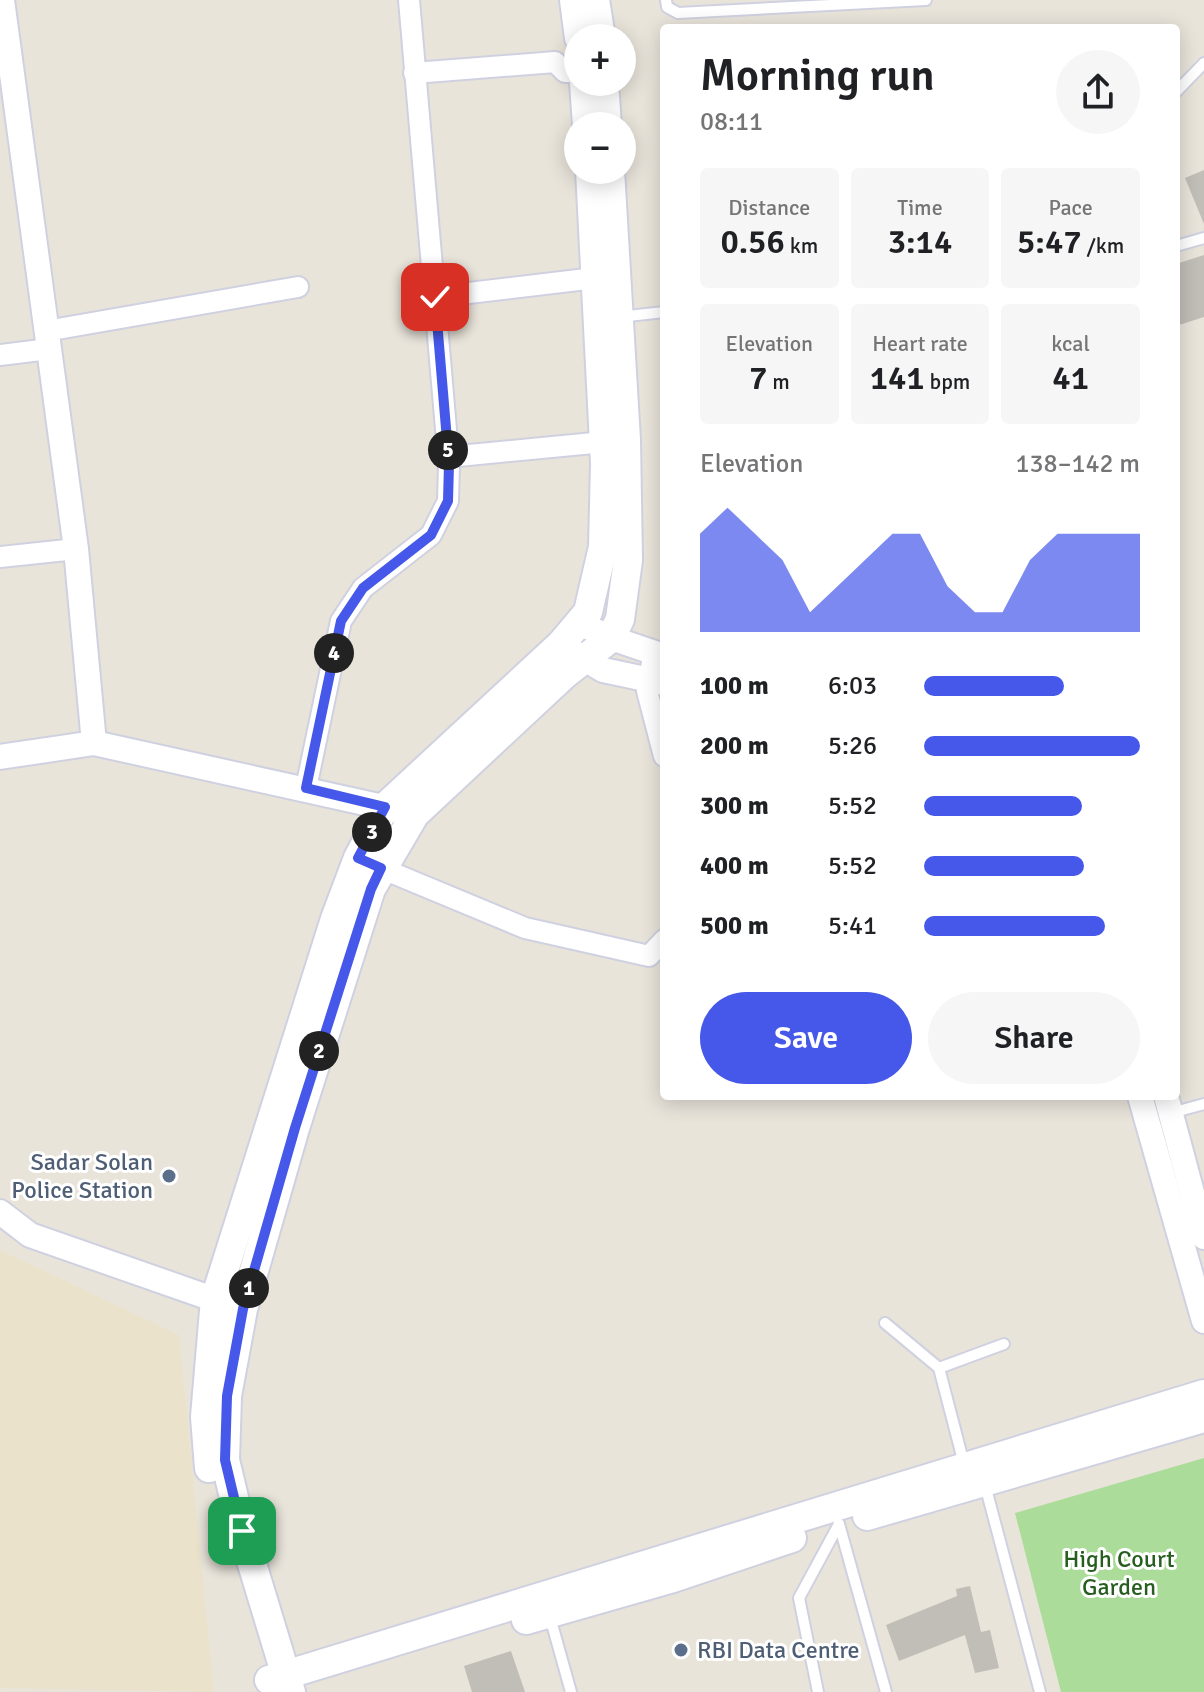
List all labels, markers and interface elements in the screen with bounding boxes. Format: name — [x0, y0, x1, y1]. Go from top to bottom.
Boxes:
map controls — [564, 24, 636, 184]
button: + — [564, 24, 636, 96]
text: Morning run — [700, 49, 935, 103]
button: share — [1056, 50, 1140, 134]
text: 08:11 — [700, 106, 763, 138]
button: − — [564, 112, 636, 184]
text: Distance — [728, 194, 810, 221]
text: Time — [897, 194, 943, 221]
text: Pace — [1049, 194, 1093, 221]
text: 0.56 — [720, 221, 785, 263]
text: 3:14 — [888, 221, 952, 263]
text: 5:47 — [1017, 221, 1082, 263]
text: km — [785, 232, 818, 259]
text: /km — [1082, 232, 1124, 259]
pin — [401, 263, 469, 331]
icon: check — [413, 275, 457, 319]
text: Elevation — [726, 330, 813, 357]
text: Heart rate — [872, 330, 968, 357]
text: kcal — [1051, 330, 1090, 357]
text: 7 — [749, 357, 767, 399]
text: 141 — [870, 357, 925, 399]
text: 41 — [1052, 357, 1089, 399]
text: m — [767, 368, 790, 395]
text: bpm — [925, 368, 970, 395]
pin: 5 — [428, 430, 468, 470]
text: 5 — [442, 436, 454, 463]
text: Elevation — [700, 448, 804, 480]
text: 138–142 m — [1016, 448, 1140, 480]
pin: 4 — [314, 633, 354, 673]
text: 4 — [328, 639, 340, 666]
text: 100 m — [700, 670, 769, 702]
text: 6:03 — [828, 670, 877, 702]
text: 200 m — [700, 730, 769, 762]
text: 5:26 — [828, 730, 877, 762]
text: 300 m — [700, 790, 769, 822]
text: 5:52 — [828, 790, 877, 822]
pin: 3 — [352, 812, 392, 852]
text: 3 — [366, 818, 378, 845]
text: 400 m — [700, 850, 769, 882]
text: 5:52 — [828, 850, 877, 882]
text: 500 m — [700, 910, 769, 942]
text: 5:41 — [828, 910, 877, 942]
button: Save — [700, 992, 912, 1084]
button: Share — [928, 992, 1140, 1084]
pin: 2 — [299, 1031, 339, 1071]
text: 2 — [313, 1037, 325, 1064]
place label: Sadar Solan Police Station — [11, 1147, 153, 1205]
marker: Sadar Solan Police Station — [160, 1167, 178, 1185]
pin: 1 — [229, 1268, 269, 1308]
text: 1 — [243, 1274, 255, 1301]
pin — [208, 1497, 276, 1565]
icon: arrive — [220, 1509, 264, 1553]
park label: High Court Garden — [1063, 1544, 1175, 1602]
place label: RBI Data Centre — [697, 1635, 860, 1665]
marker: RBI Data Centre — [672, 1641, 690, 1659]

